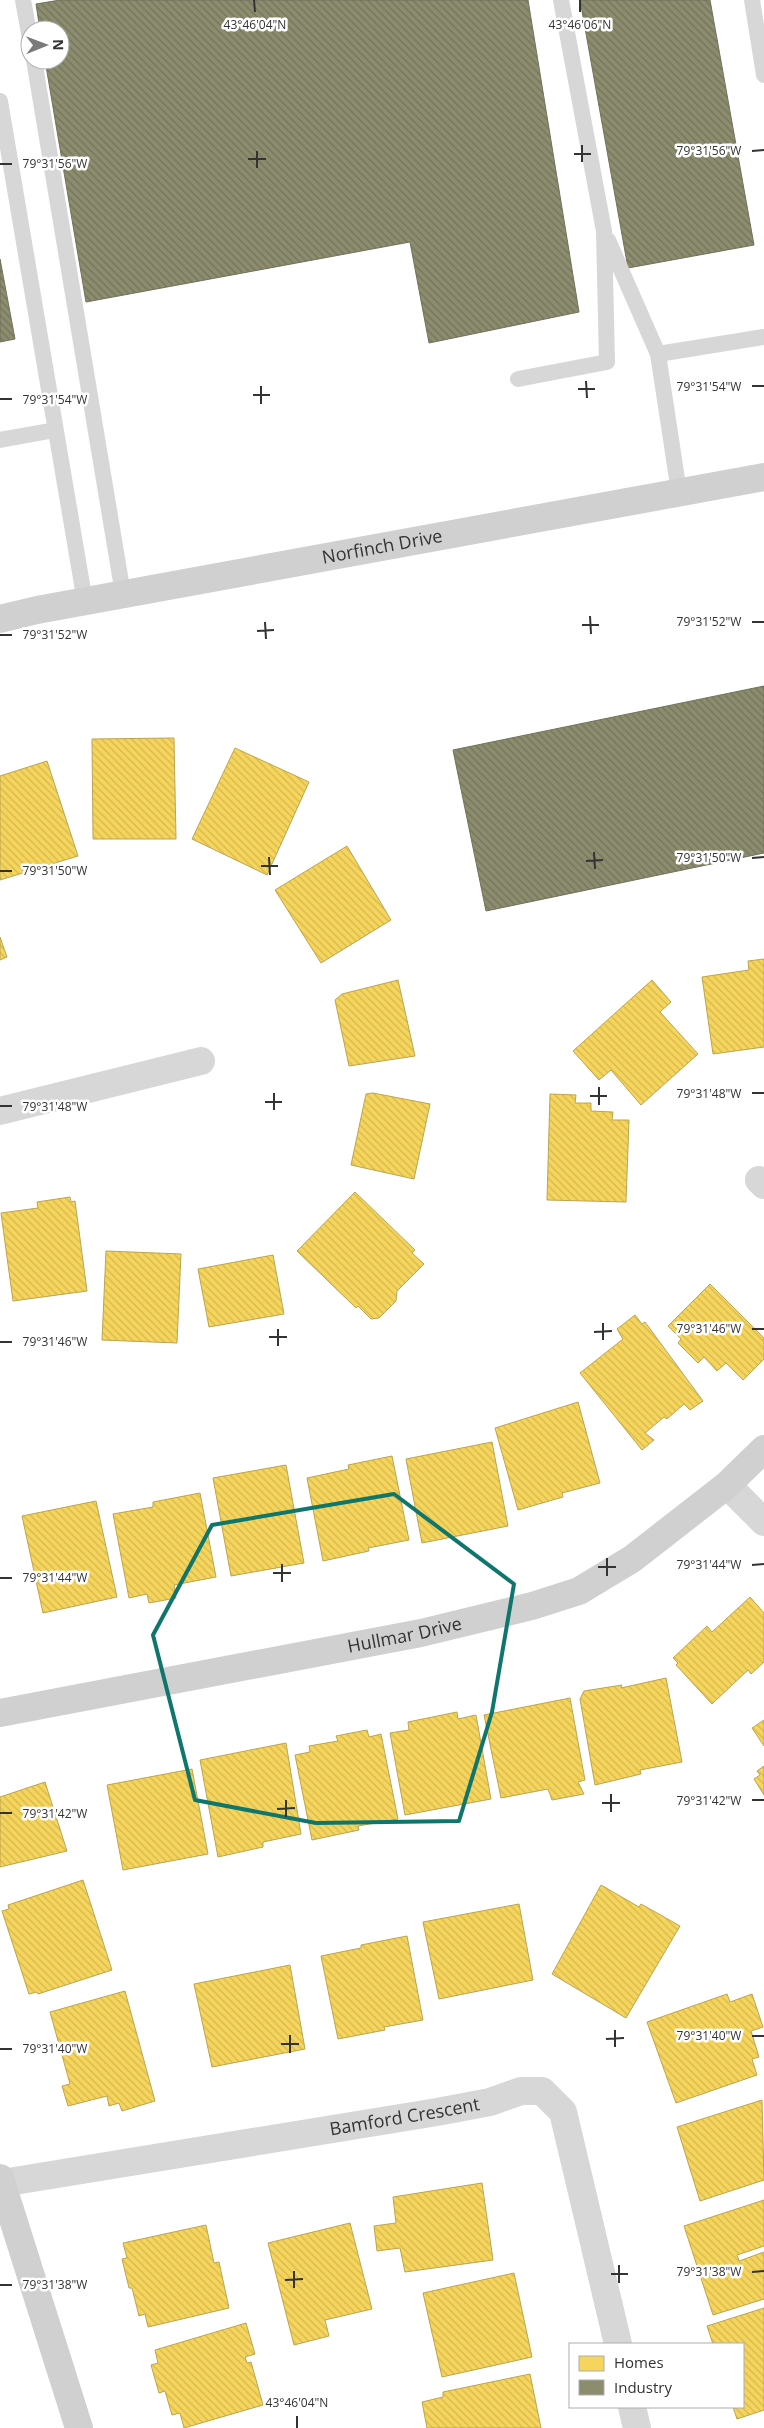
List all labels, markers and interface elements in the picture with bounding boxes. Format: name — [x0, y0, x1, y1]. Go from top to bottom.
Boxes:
text: 43°46'04"N — [224, 16, 286, 33]
text: 43°46'06"N — [549, 16, 611, 33]
north arrow — [20, 20, 70, 70]
text: N — [49, 39, 68, 51]
text: 79°31'56"W — [677, 142, 741, 159]
text: 79°31'56"W — [23, 155, 87, 172]
text: 79°31'54"W — [677, 378, 741, 395]
text: 79°31'54"W — [23, 391, 87, 408]
street label: Norfinch Drive — [320, 523, 444, 569]
text: 79°31'52"W — [677, 613, 741, 630]
text: 79°31'52"W — [23, 626, 87, 643]
text: 79°31'50"W — [677, 849, 741, 866]
text: 79°31'50"W — [23, 862, 87, 879]
text: 79°31'48"W — [677, 1085, 741, 1102]
text: 79°31'48"W — [23, 1098, 87, 1115]
text: 79°31'46"W — [677, 1320, 741, 1337]
text: 79°31'46"W — [23, 1333, 87, 1350]
text: 79°31'44"W — [677, 1556, 741, 1573]
text: 79°31'44"W — [23, 1569, 87, 1586]
street label: Hullmar Drive — [345, 1611, 464, 1658]
text: 79°31'42"W — [677, 1792, 741, 1809]
text: 79°31'42"W — [23, 1805, 87, 1822]
text: 79°31'40"W — [677, 2027, 741, 2044]
text: 79°31'40"W — [23, 2040, 87, 2057]
street label: Bamford Crescent — [328, 2091, 481, 2140]
text: 79°31'38"W — [677, 2263, 741, 2280]
text: 79°31'38"W — [23, 2276, 87, 2293]
legend — [569, 2343, 744, 2408]
text: Homes — [614, 2352, 664, 2372]
text: Industry — [614, 2377, 672, 2397]
text: 43°46'04"N — [266, 2394, 328, 2411]

